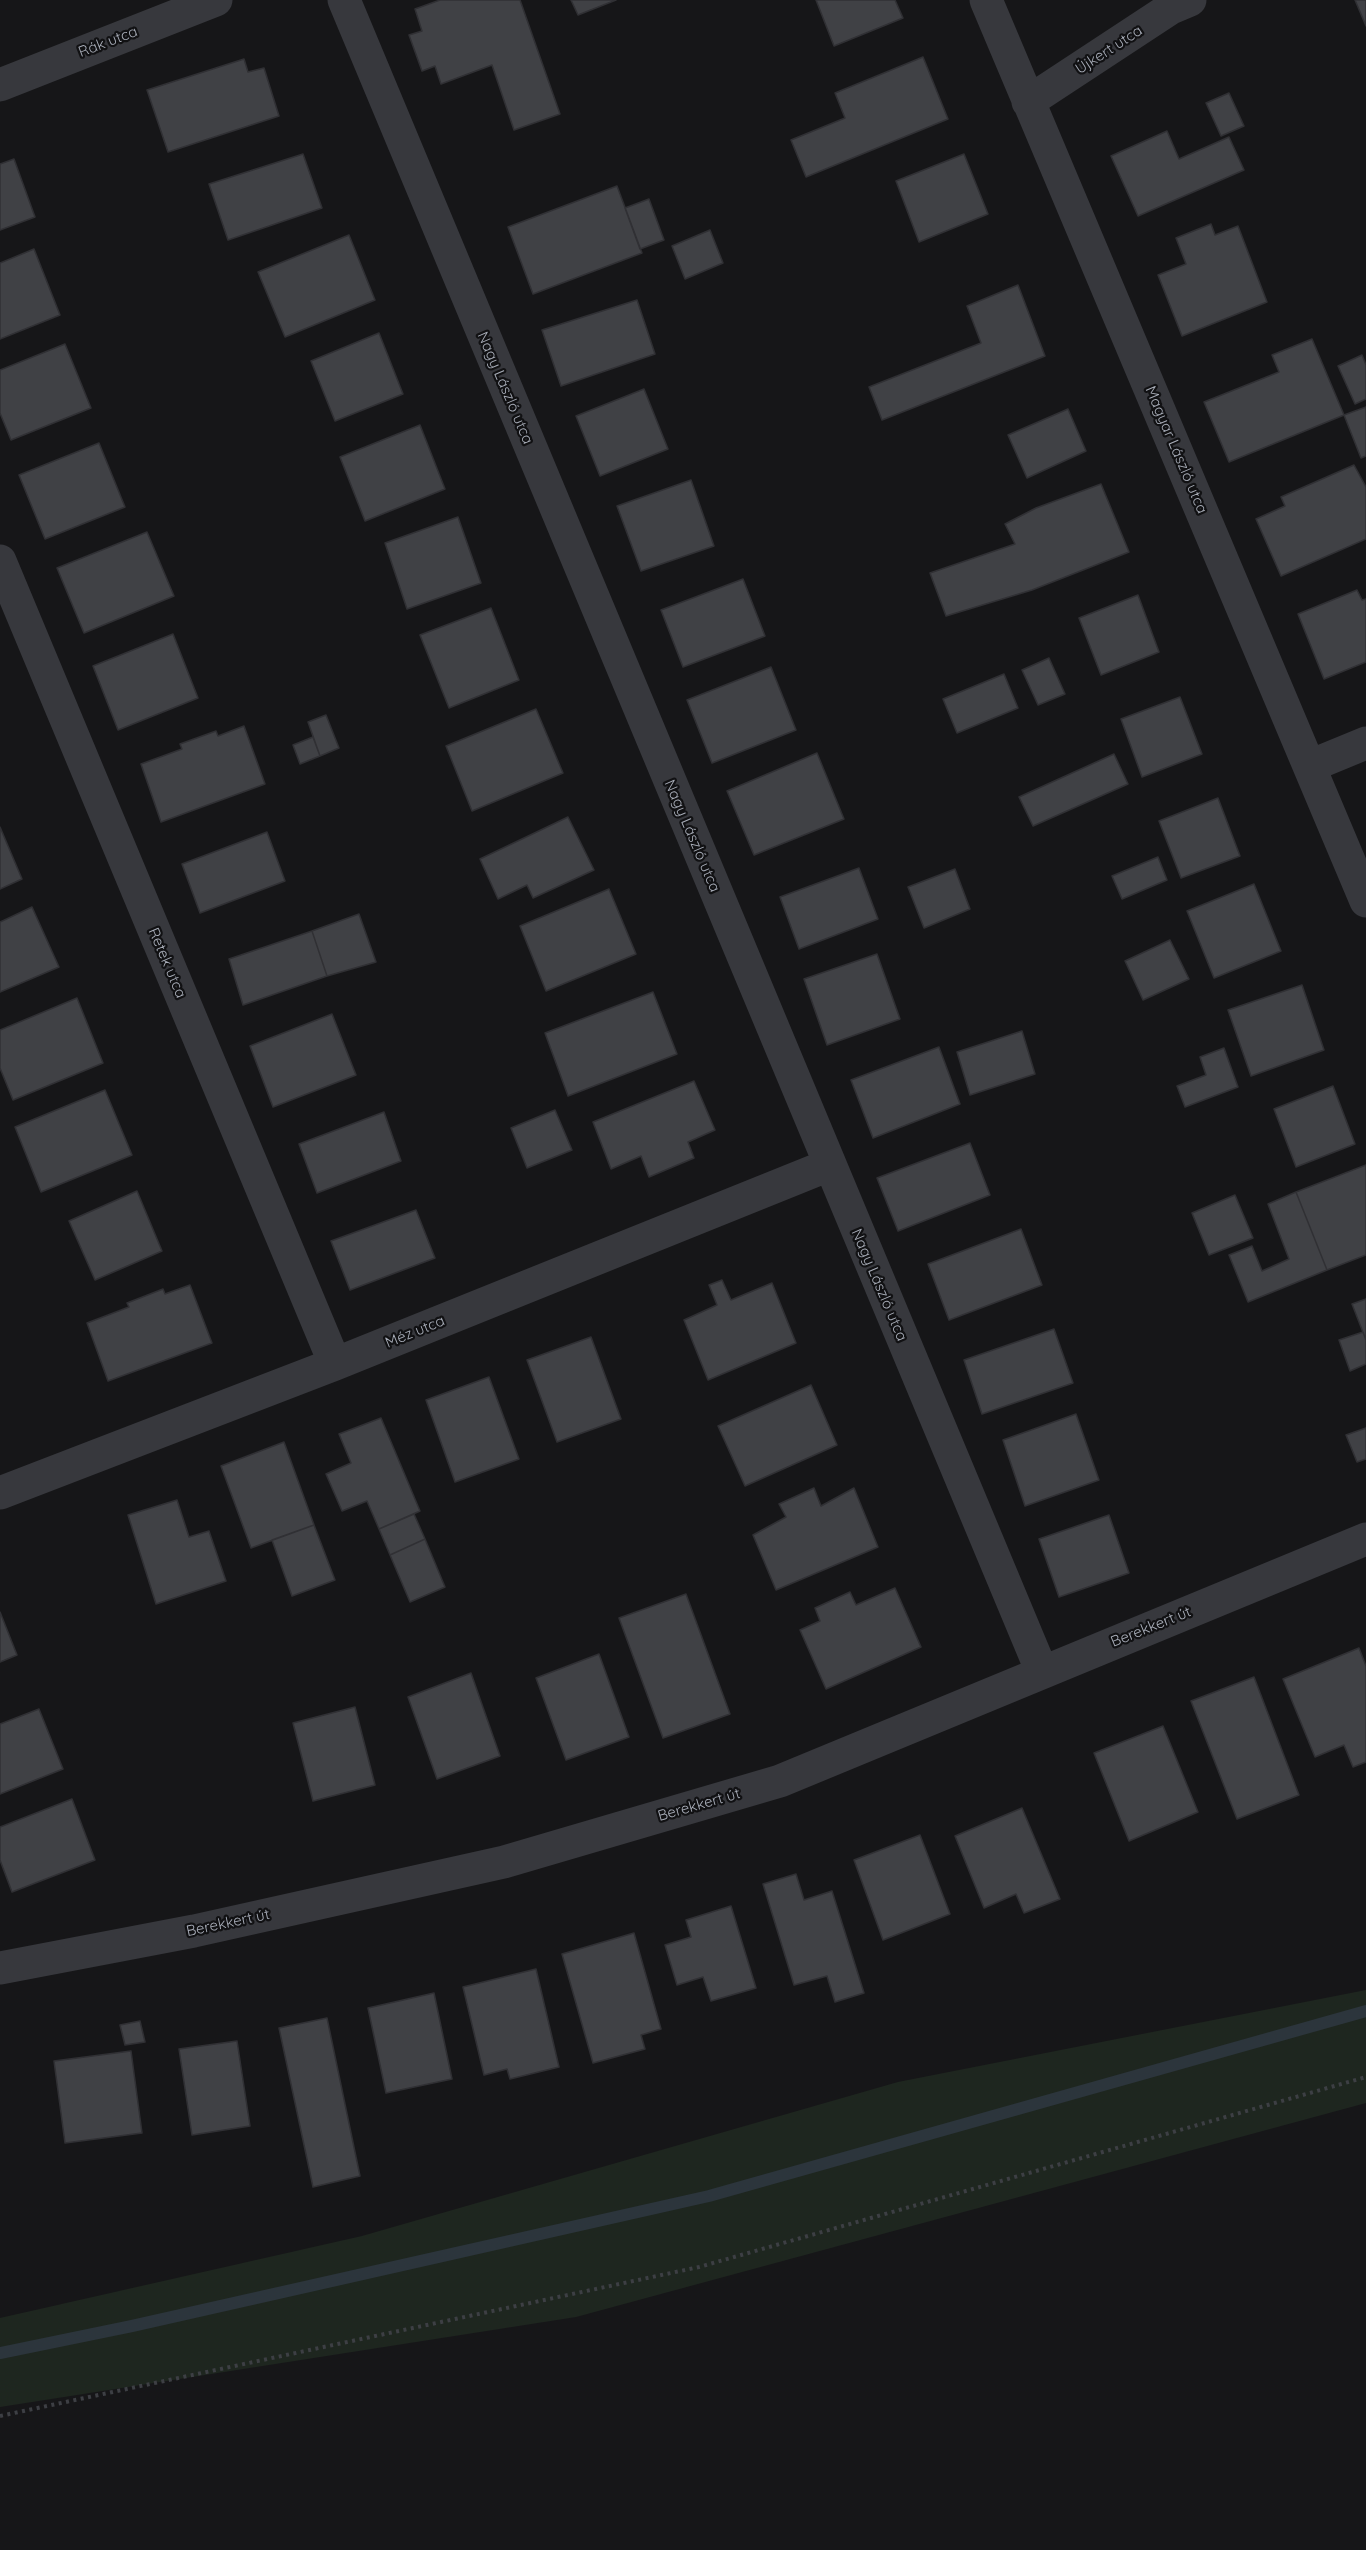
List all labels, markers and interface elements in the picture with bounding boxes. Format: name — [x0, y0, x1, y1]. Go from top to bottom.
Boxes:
street label: Újkert utca — [1072, 22, 1146, 78]
street label: Rák utca — [76, 23, 140, 61]
street label: Nagy László utca — [473, 329, 537, 447]
street label: Magyar László utca — [1141, 384, 1211, 516]
street label: Nagy László utca — [660, 777, 724, 895]
street label: Retek utca — [144, 925, 190, 1001]
street label: Nagy László utca — [847, 1226, 911, 1344]
street label: Méz utca — [383, 1312, 447, 1352]
street label: Berekkert út — [1108, 1603, 1194, 1651]
street label: Berekkert út — [656, 1785, 742, 1825]
street label: Berekkert út — [185, 1905, 271, 1941]

